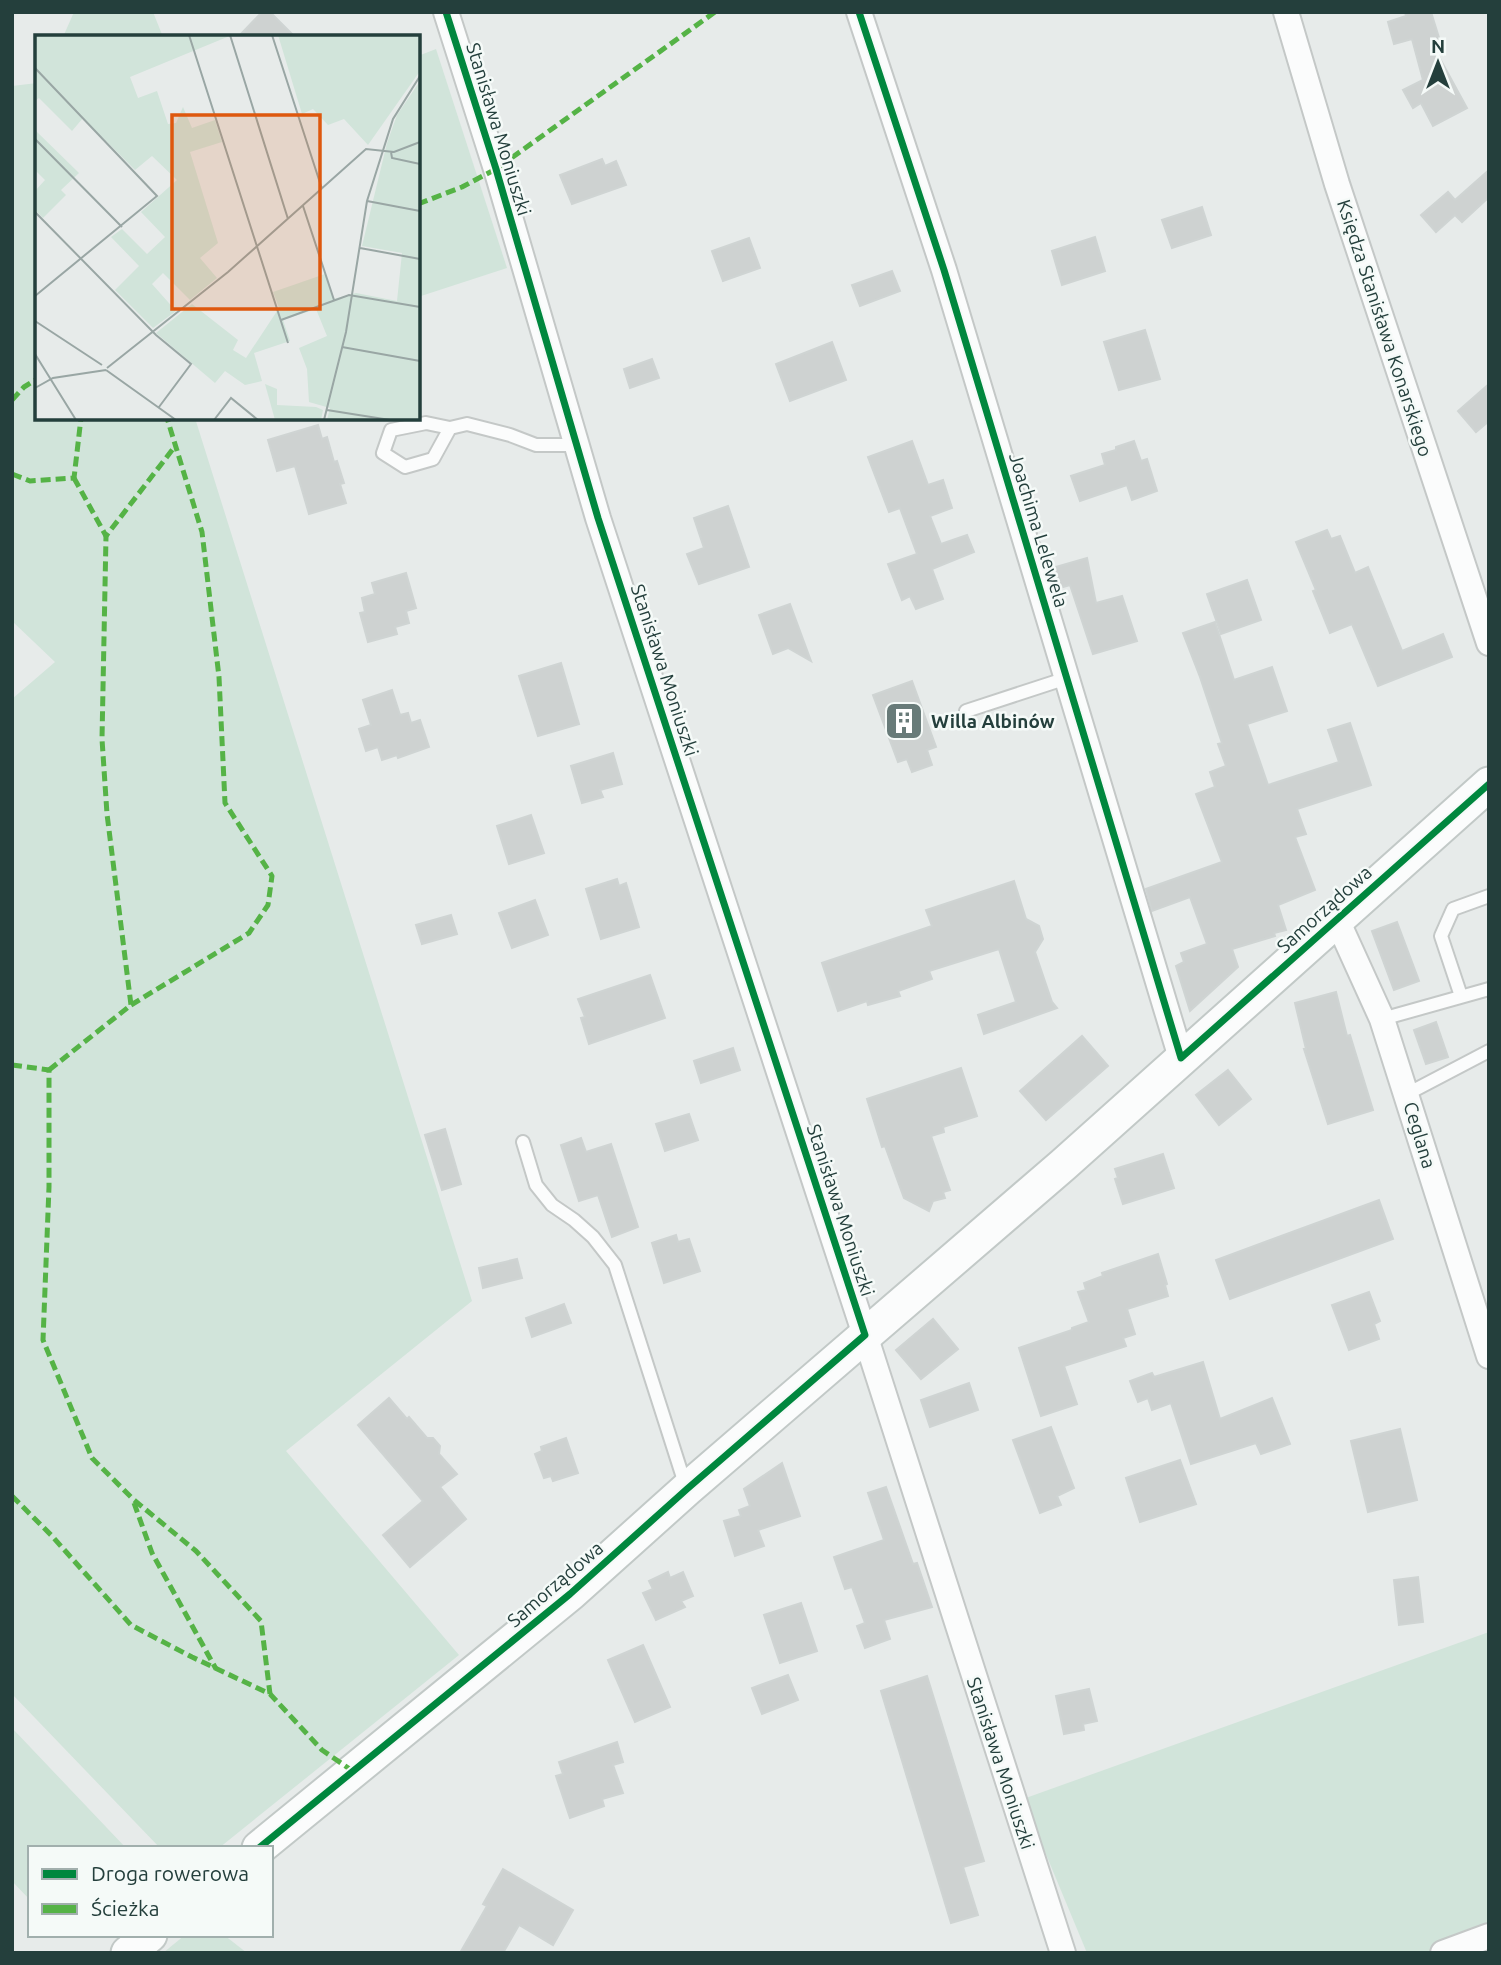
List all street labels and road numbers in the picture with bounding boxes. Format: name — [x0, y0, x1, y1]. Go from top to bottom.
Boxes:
street label: Stanisława Moniuszki — [462, 40, 536, 218]
street label: Księdza Stanisława Konarskiego — [1333, 197, 1437, 459]
street label: Joachima Lelewela — [1005, 450, 1073, 610]
street label: Stanisława Moniuszki — [627, 581, 703, 759]
street label: Samorządowa — [1272, 861, 1376, 957]
street label: Ceglana — [1399, 1099, 1441, 1171]
street label: Stanisława Moniuszki — [803, 1121, 879, 1299]
street label: Samorządowa — [503, 1536, 607, 1632]
street label: Stanisława Moniuszki — [963, 1674, 1039, 1852]

